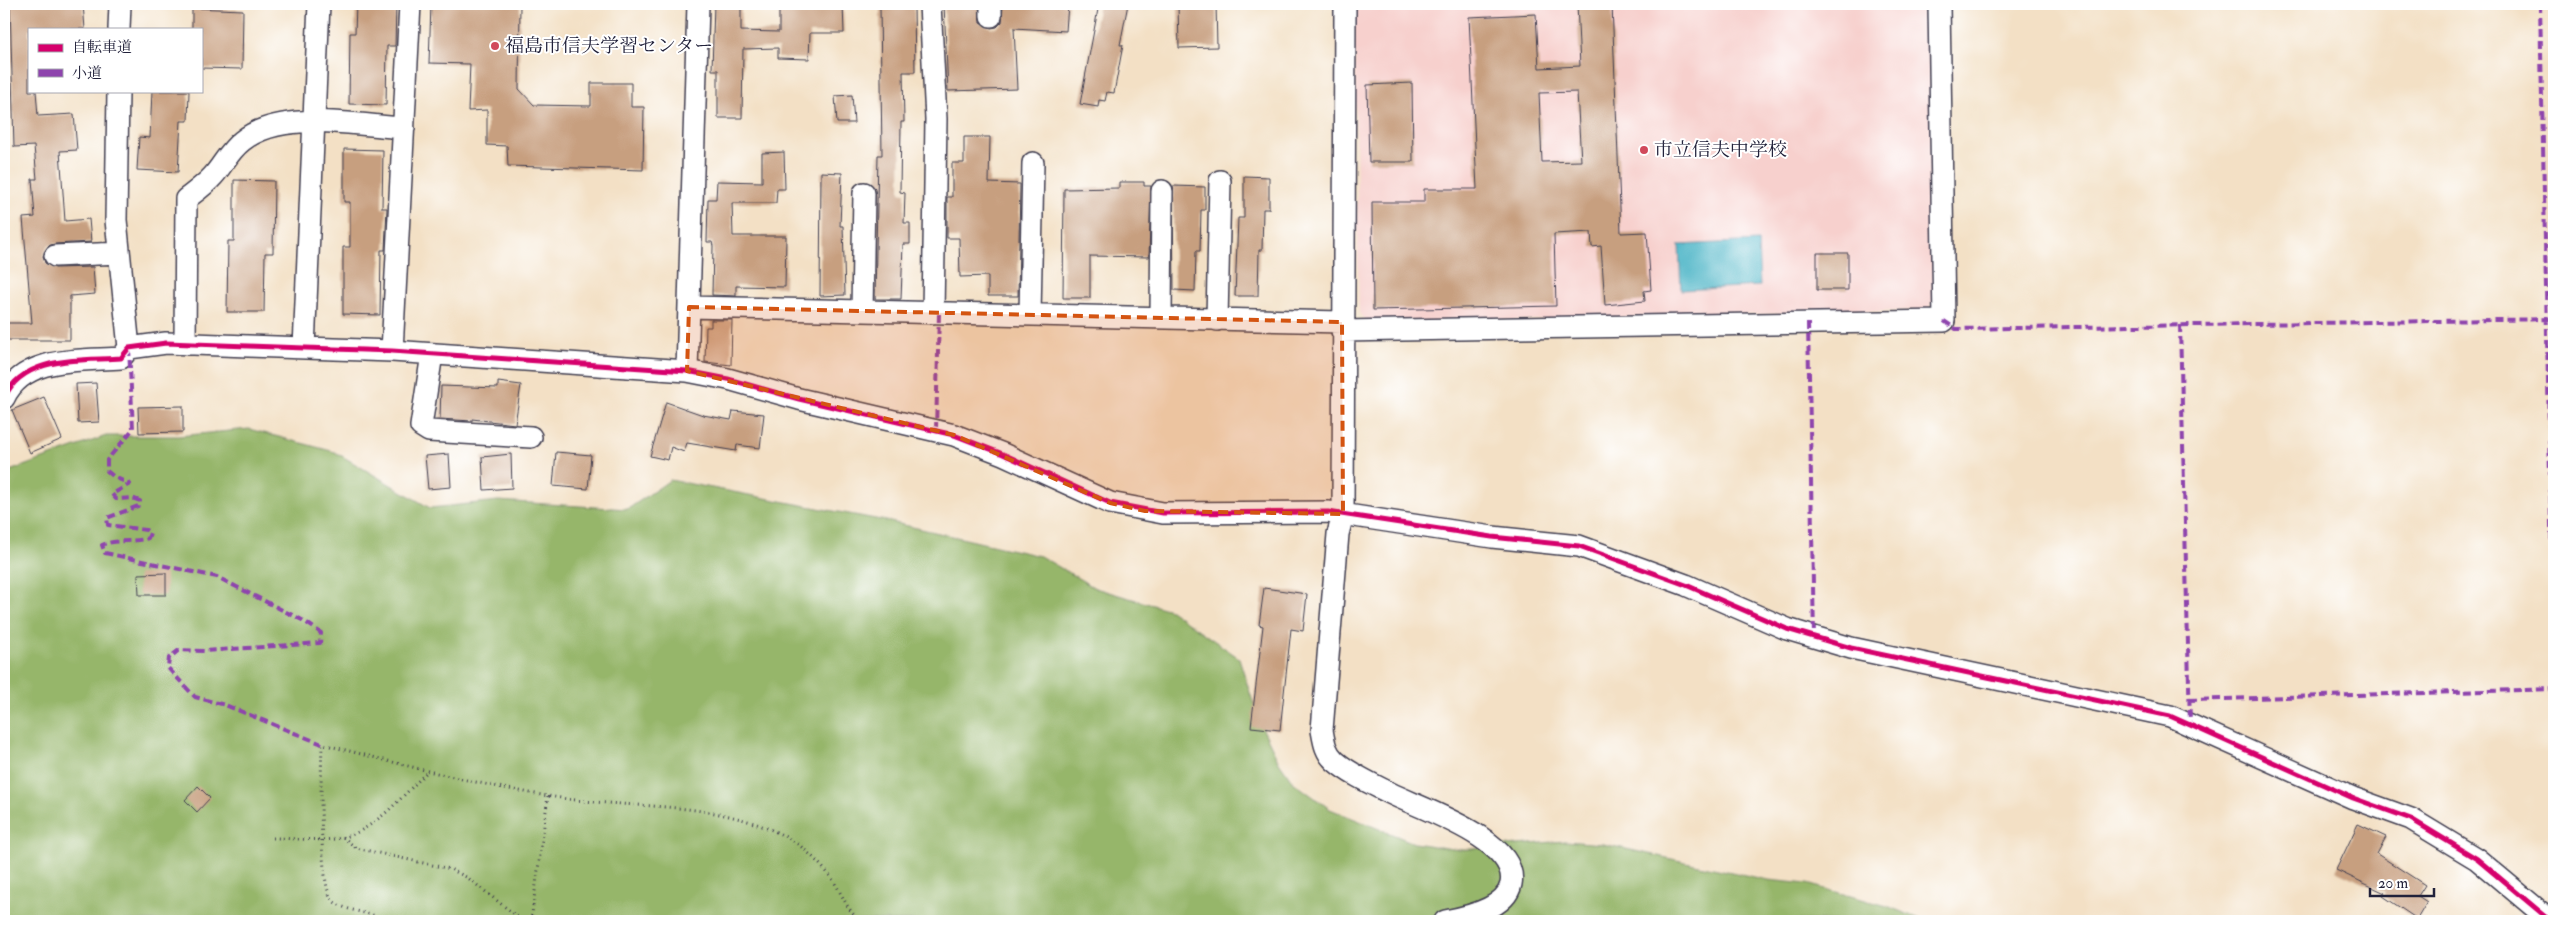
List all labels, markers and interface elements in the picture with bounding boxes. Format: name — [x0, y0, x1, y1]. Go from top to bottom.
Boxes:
legend — [28, 28, 202, 92]
place label: 福島市信夫学習センター — [505, 34, 713, 58]
text: 自転車道 — [72, 38, 132, 57]
marker: 福島市信夫学習センター — [489, 40, 501, 52]
text: 小道 — [72, 64, 102, 83]
place label: 市立信夫中学校 — [1654, 138, 1787, 162]
marker: 市立信夫中学校 — [1638, 144, 1650, 156]
scale bar — [2370, 865, 2434, 897]
text: 20 m — [2378, 874, 2408, 893]

